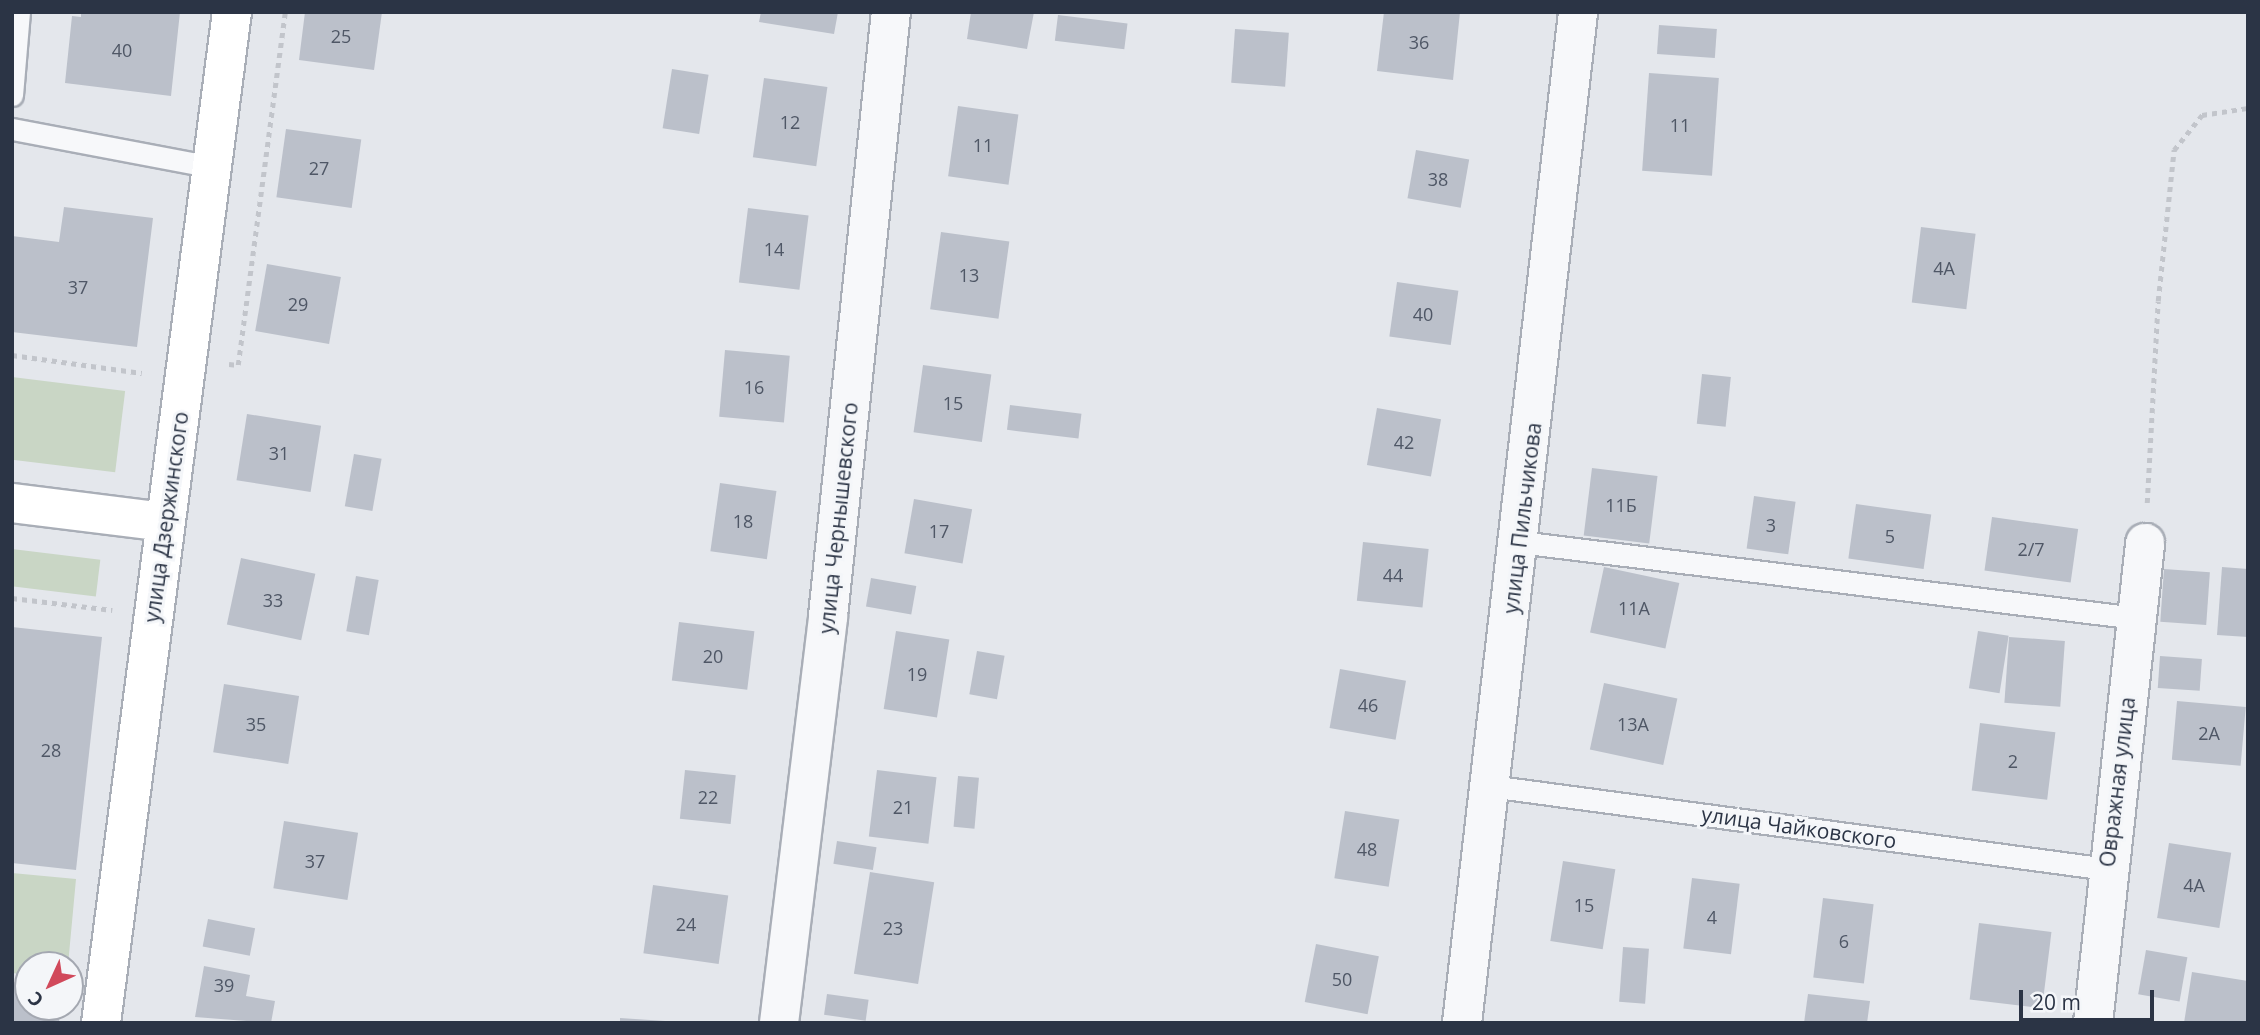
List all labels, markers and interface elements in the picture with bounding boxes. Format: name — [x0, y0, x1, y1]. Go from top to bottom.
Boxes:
house number: 25 — [331, 25, 351, 47]
house number: 36 — [1409, 31, 1429, 53]
house number: 40 — [112, 39, 132, 61]
house number: 12 — [780, 111, 800, 133]
house number: 11 — [1670, 114, 1690, 136]
house number: 11 — [973, 134, 993, 156]
house number: 27 — [309, 157, 329, 179]
house number: 38 — [1428, 168, 1448, 190]
house number: 14 — [764, 238, 784, 260]
house number: 4А — [1933, 257, 1955, 279]
house number: 13 — [959, 264, 979, 286]
house number: 37 — [68, 276, 88, 298]
house number: 29 — [288, 293, 308, 315]
house number: 40 — [1413, 303, 1433, 325]
house number: 16 — [744, 376, 764, 398]
house number: 15 — [943, 392, 963, 414]
street label: улица Чернышевского — [813, 401, 863, 635]
street label: улица Дзержинского — [139, 410, 193, 624]
street label: улица Пильчикова — [1498, 421, 1546, 615]
house number: 42 — [1394, 431, 1414, 453]
house number: 31 — [269, 442, 289, 464]
house number: 11Б — [1605, 494, 1637, 516]
house number: 18 — [733, 510, 753, 532]
house number: 3 — [1766, 514, 1776, 536]
house number: 17 — [929, 520, 949, 542]
house number: 5 — [1885, 525, 1895, 547]
house number: 2/7 — [2017, 538, 2045, 560]
house number: 44 — [1383, 564, 1403, 586]
house number: 33 — [263, 589, 283, 611]
house number: 11А — [1618, 597, 1650, 619]
house number: 20 — [703, 645, 723, 667]
house number: 19 — [907, 663, 927, 685]
house number: 46 — [1358, 694, 1378, 716]
street label: Овражная улица — [2094, 696, 2140, 868]
house number: 35 — [246, 713, 266, 735]
house number: 13А — [1617, 713, 1649, 735]
house number: 2А — [2198, 722, 2220, 744]
house number: 28 — [41, 739, 61, 761]
house number: 2 — [2008, 750, 2018, 772]
house number: 22 — [698, 786, 718, 808]
house number: 21 — [893, 796, 913, 818]
street label: улица Чайковского — [1700, 801, 1898, 853]
house number: 48 — [1357, 838, 1377, 860]
house number: 37 — [305, 850, 325, 872]
house number: 4А — [2183, 874, 2205, 896]
house number: 15 — [1574, 894, 1594, 916]
house number: 4 — [1707, 906, 1717, 928]
house number: 24 — [676, 913, 696, 935]
house number: 23 — [883, 917, 903, 939]
house number: 6 — [1839, 930, 1849, 952]
north arrow — [14, 951, 84, 1021]
house number: 50 — [1332, 968, 1352, 990]
house number: 39 — [214, 974, 234, 996]
scale bar — [2022, 976, 2157, 1020]
text: С — [22, 986, 49, 1013]
text: 20 m — [2032, 988, 2081, 1016]

